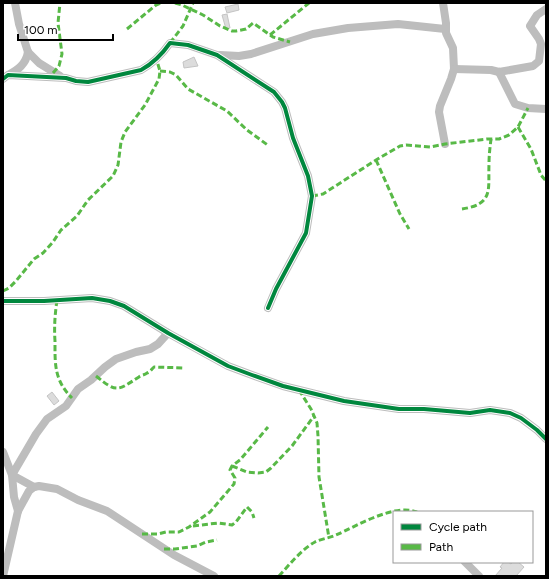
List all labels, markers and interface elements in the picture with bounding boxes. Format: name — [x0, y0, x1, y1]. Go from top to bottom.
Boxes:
scale bar — [18, 16, 113, 42]
text: 100 m — [24, 23, 58, 37]
legend — [393, 511, 533, 563]
text: Cycle path — [429, 520, 487, 534]
text: Path — [429, 540, 453, 554]

